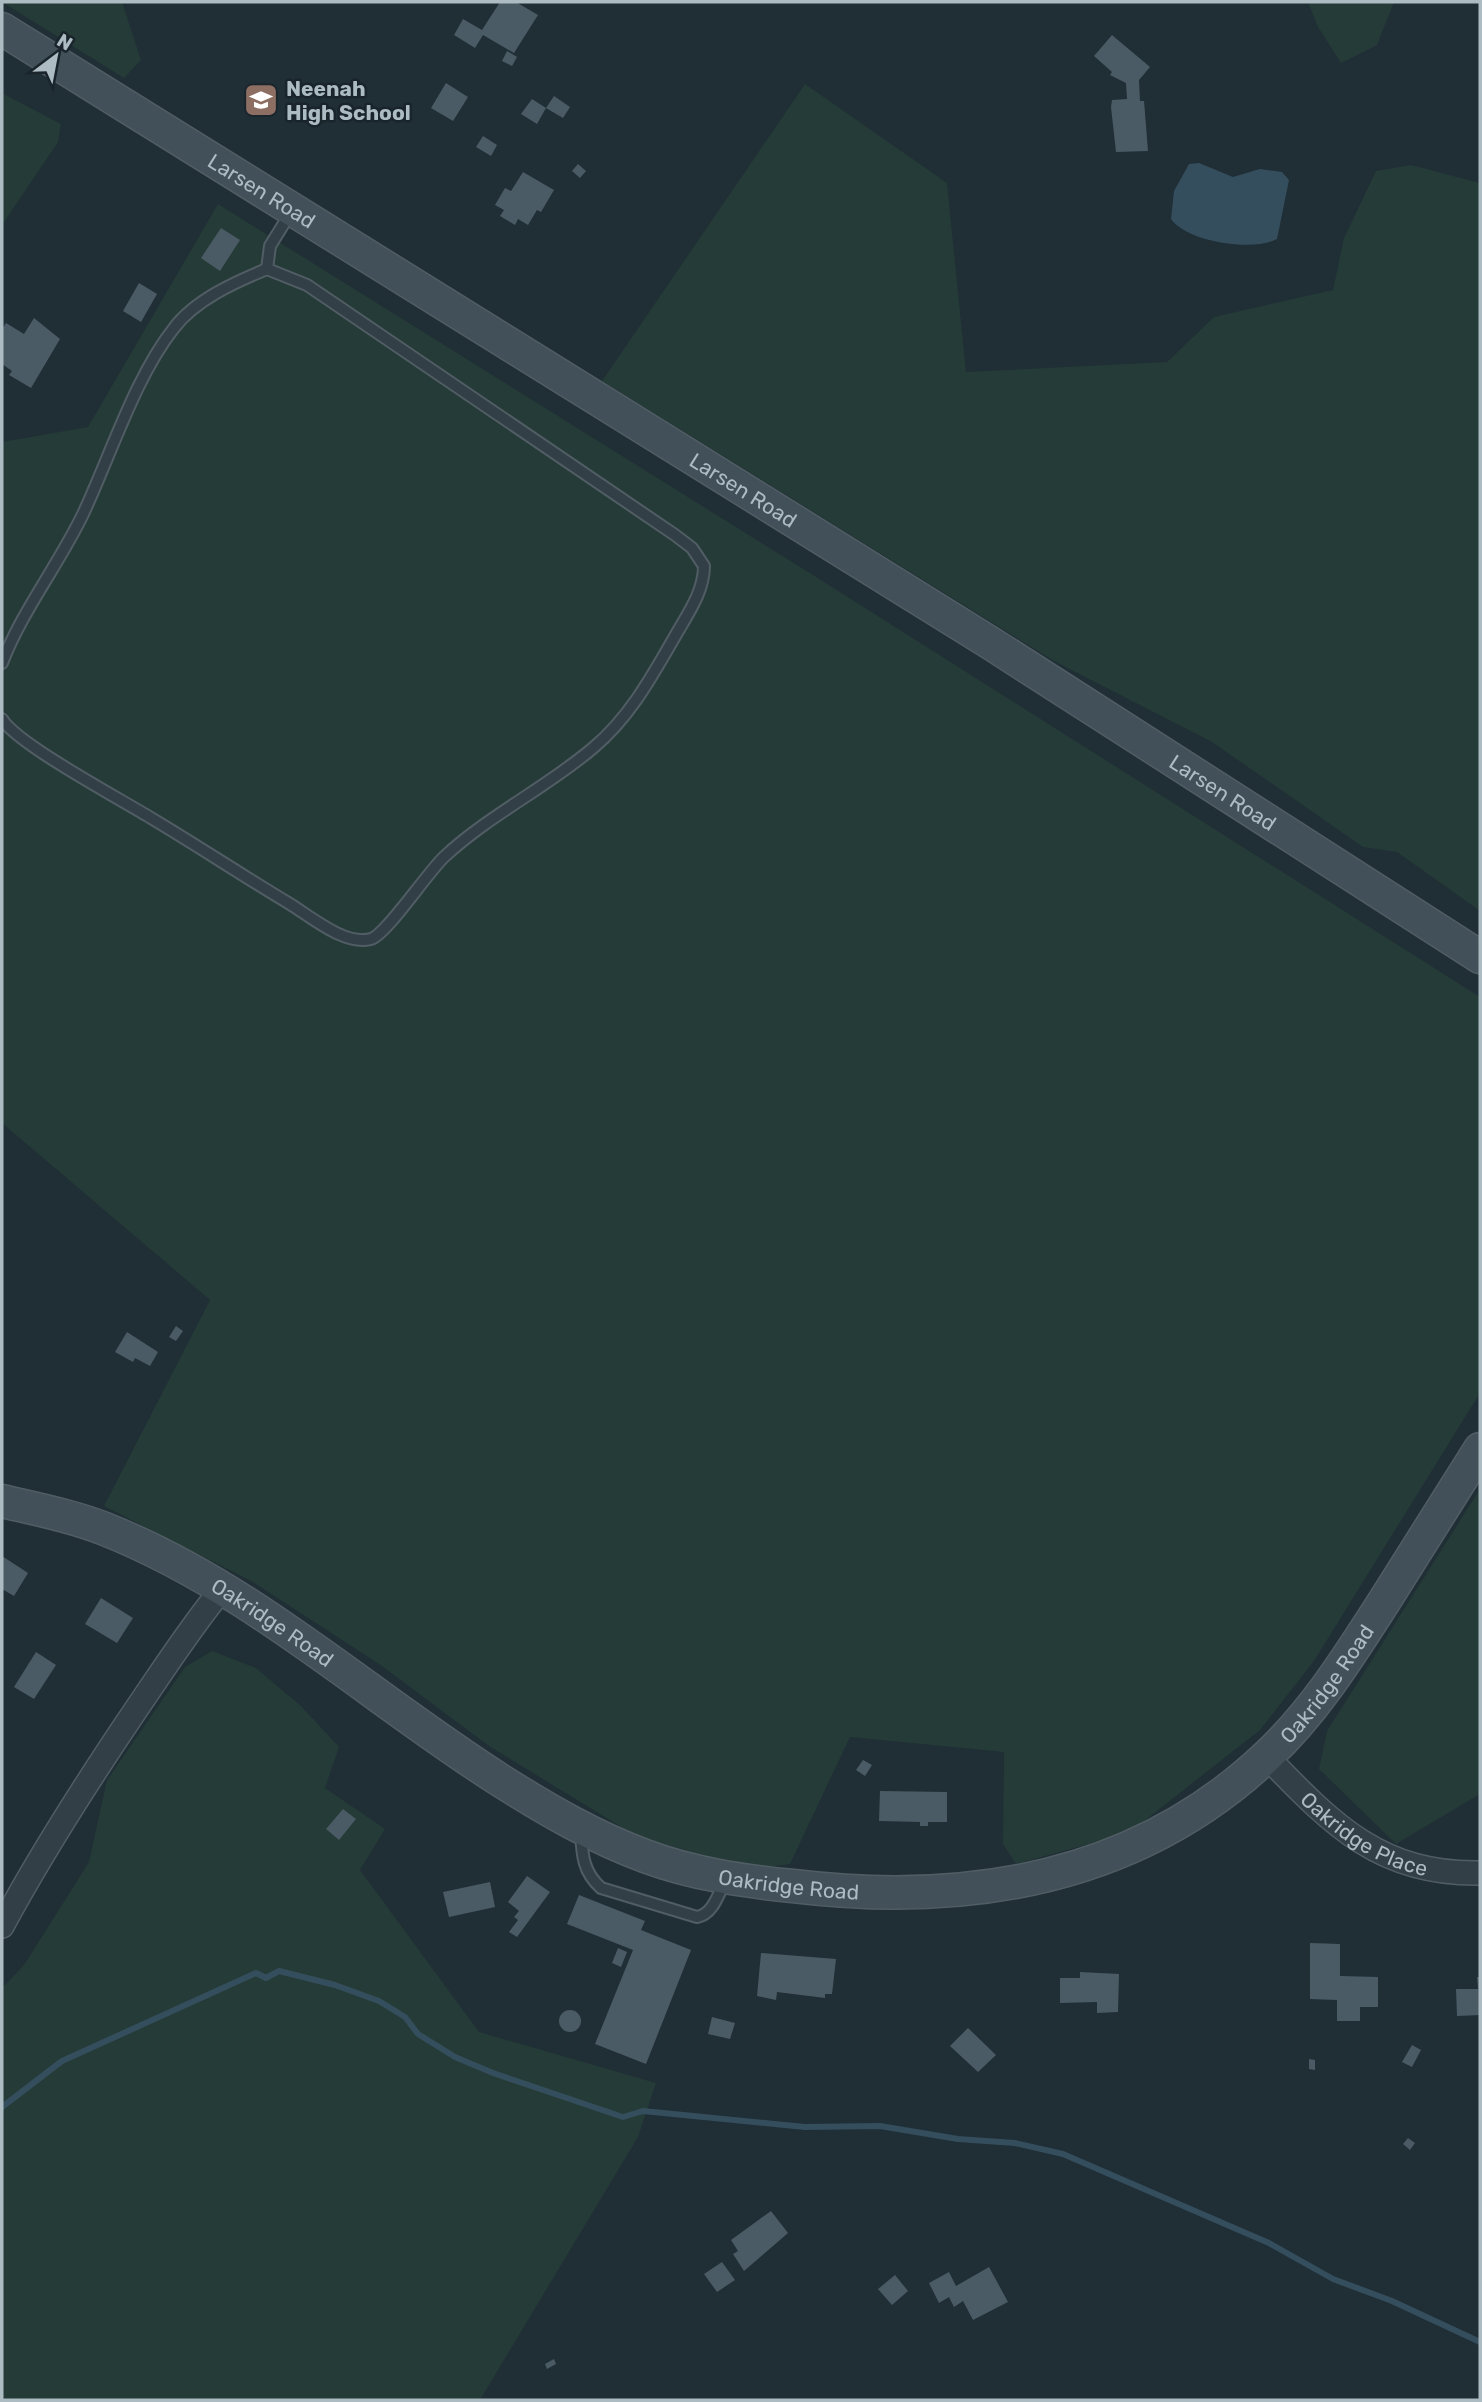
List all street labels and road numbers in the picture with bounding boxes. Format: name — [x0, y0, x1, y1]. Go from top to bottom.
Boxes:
street label: Larsen Road — [204, 148, 320, 233]
street label: Larsen Road — [685, 447, 802, 532]
street label: Larsen Road — [1165, 749, 1281, 836]
street label: Oakridge Road — [207, 1572, 339, 1672]
street label: Oakridge Road — [1274, 1620, 1379, 1748]
street label: Oakridge Place — [1296, 1786, 1430, 1881]
street label: Oakridge Road — [716, 1864, 860, 1904]

